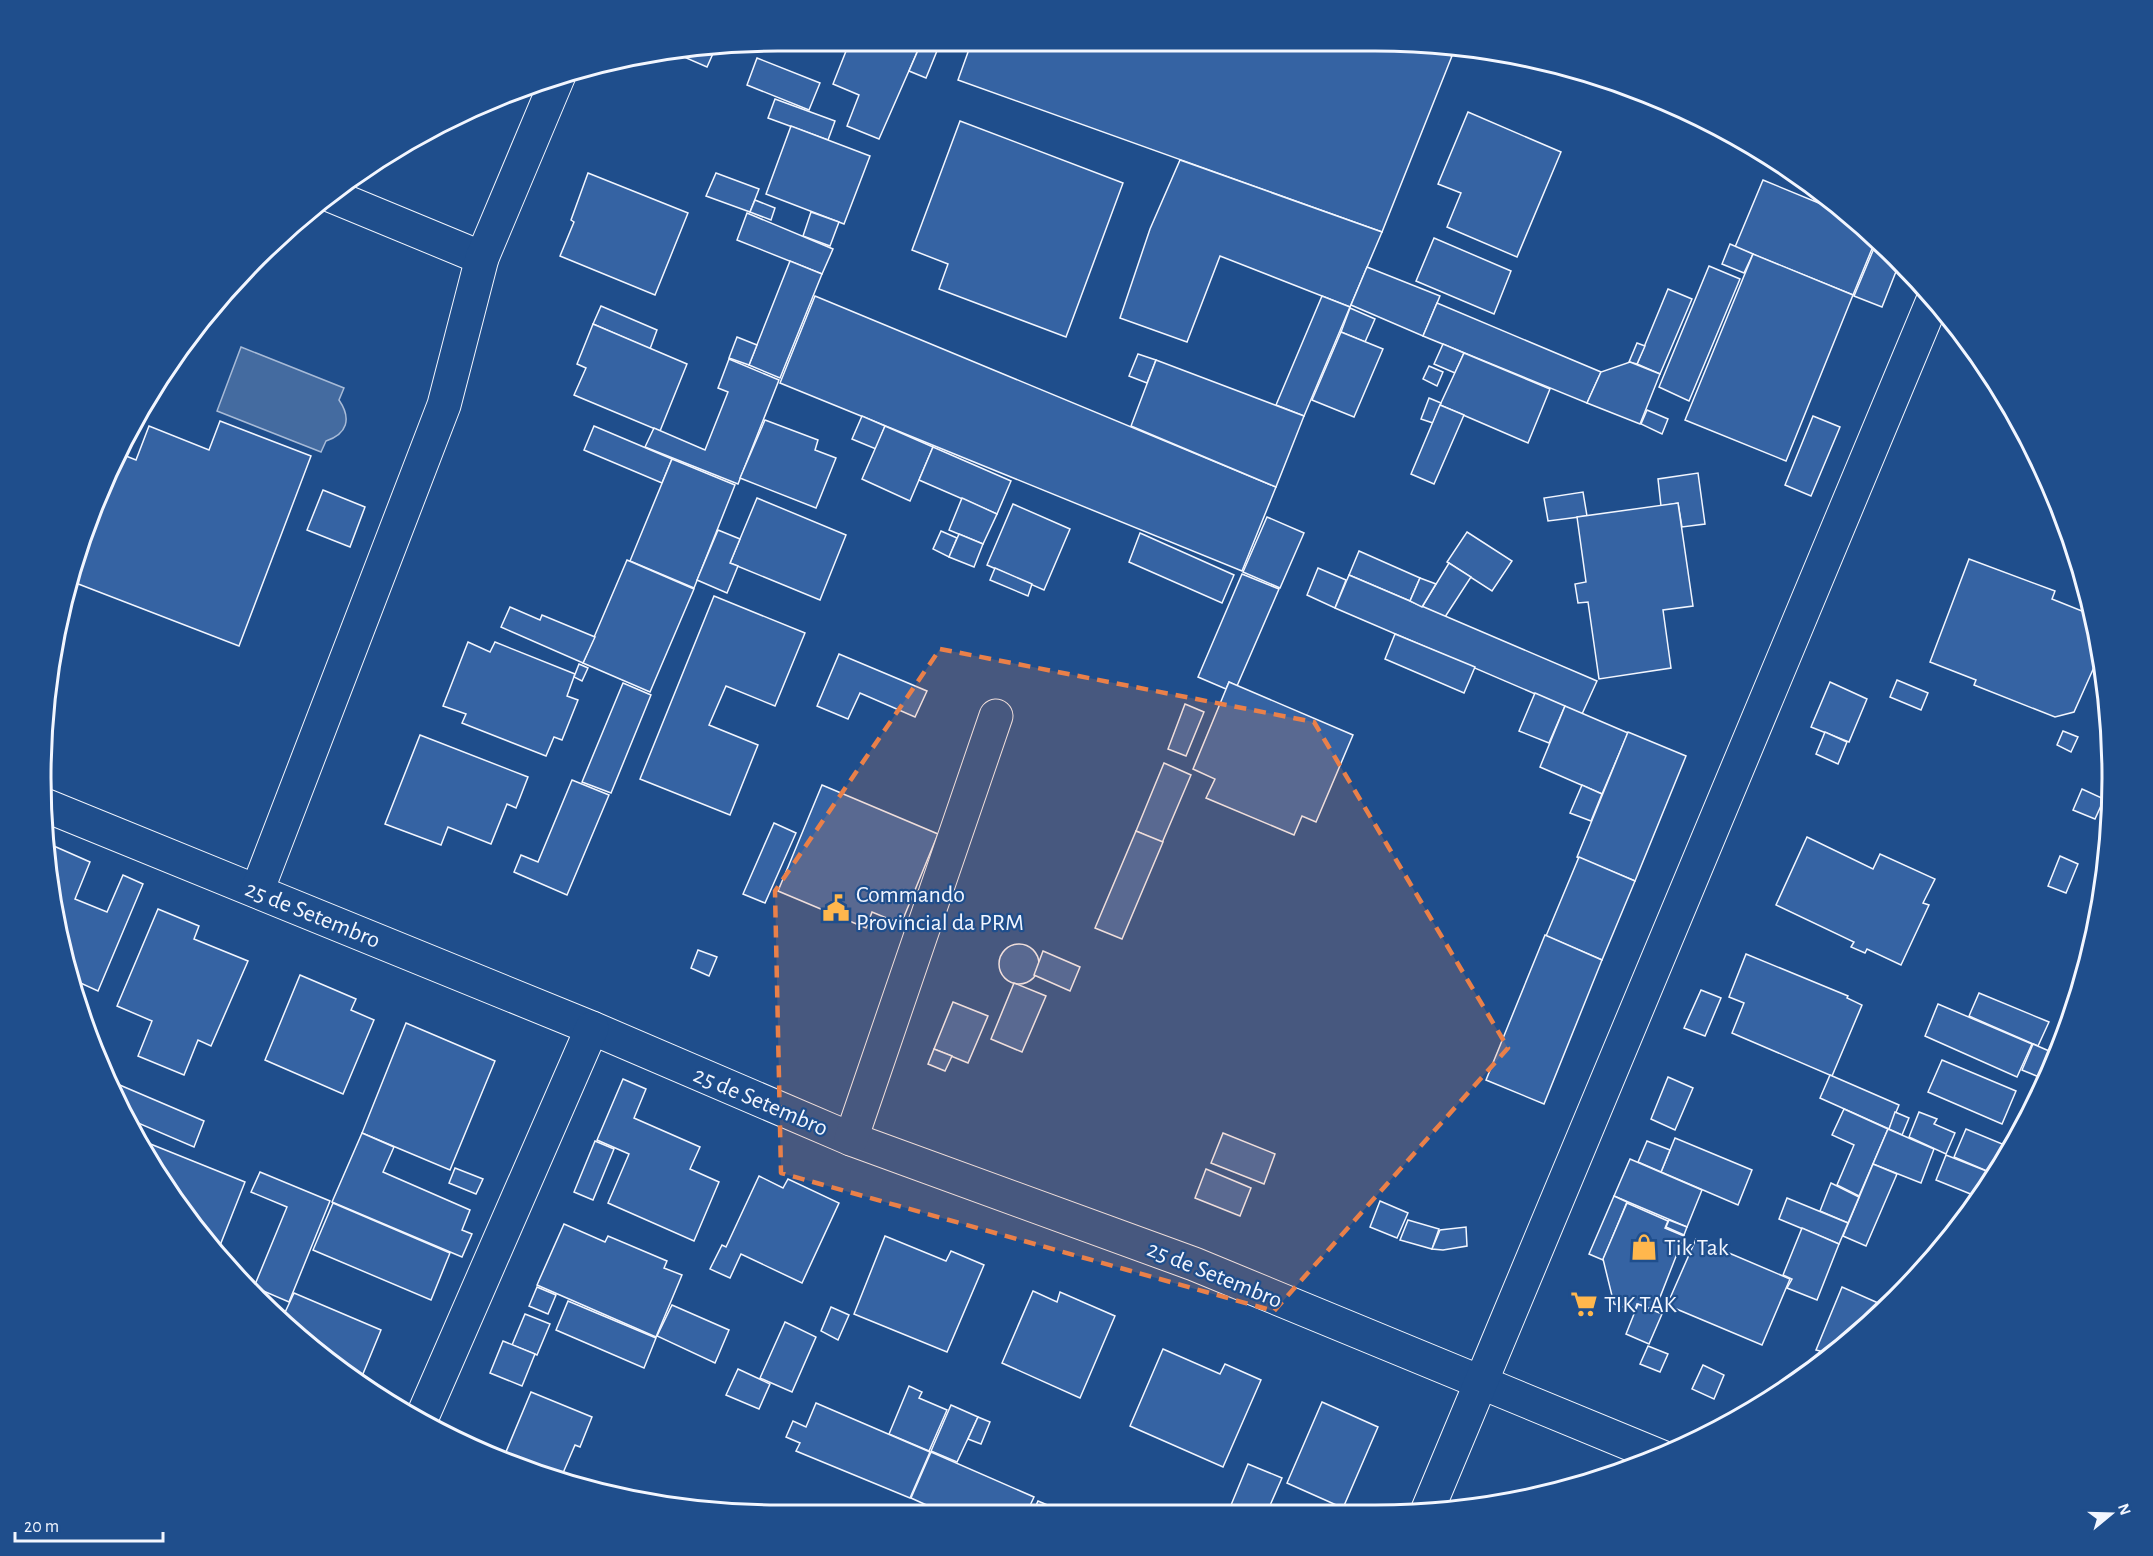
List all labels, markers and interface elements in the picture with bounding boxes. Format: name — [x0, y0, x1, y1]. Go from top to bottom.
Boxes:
street label: 25 de Setembro — [242, 877, 384, 953]
place label: Commando Provincial da PRM — [856, 883, 1024, 935]
public building icon: Commando Provincial da PRM — [821, 893, 851, 923]
street label: 25 de Setembro — [690, 1063, 831, 1141]
shop icon: Tik Tak — [1629, 1232, 1659, 1262]
place label: Tik Tak — [1664, 1236, 1729, 1260]
street label: 25 de Setembro — [1144, 1237, 1286, 1313]
supermarket icon: TIK TAK — [1569, 1289, 1599, 1319]
place label: TIK TAK — [1604, 1293, 1678, 1317]
north arrow — [2081, 1484, 2141, 1544]
text: N — [2115, 1502, 2134, 1517]
scale bar — [15, 1505, 164, 1543]
text: 20 m — [24, 1518, 59, 1536]

